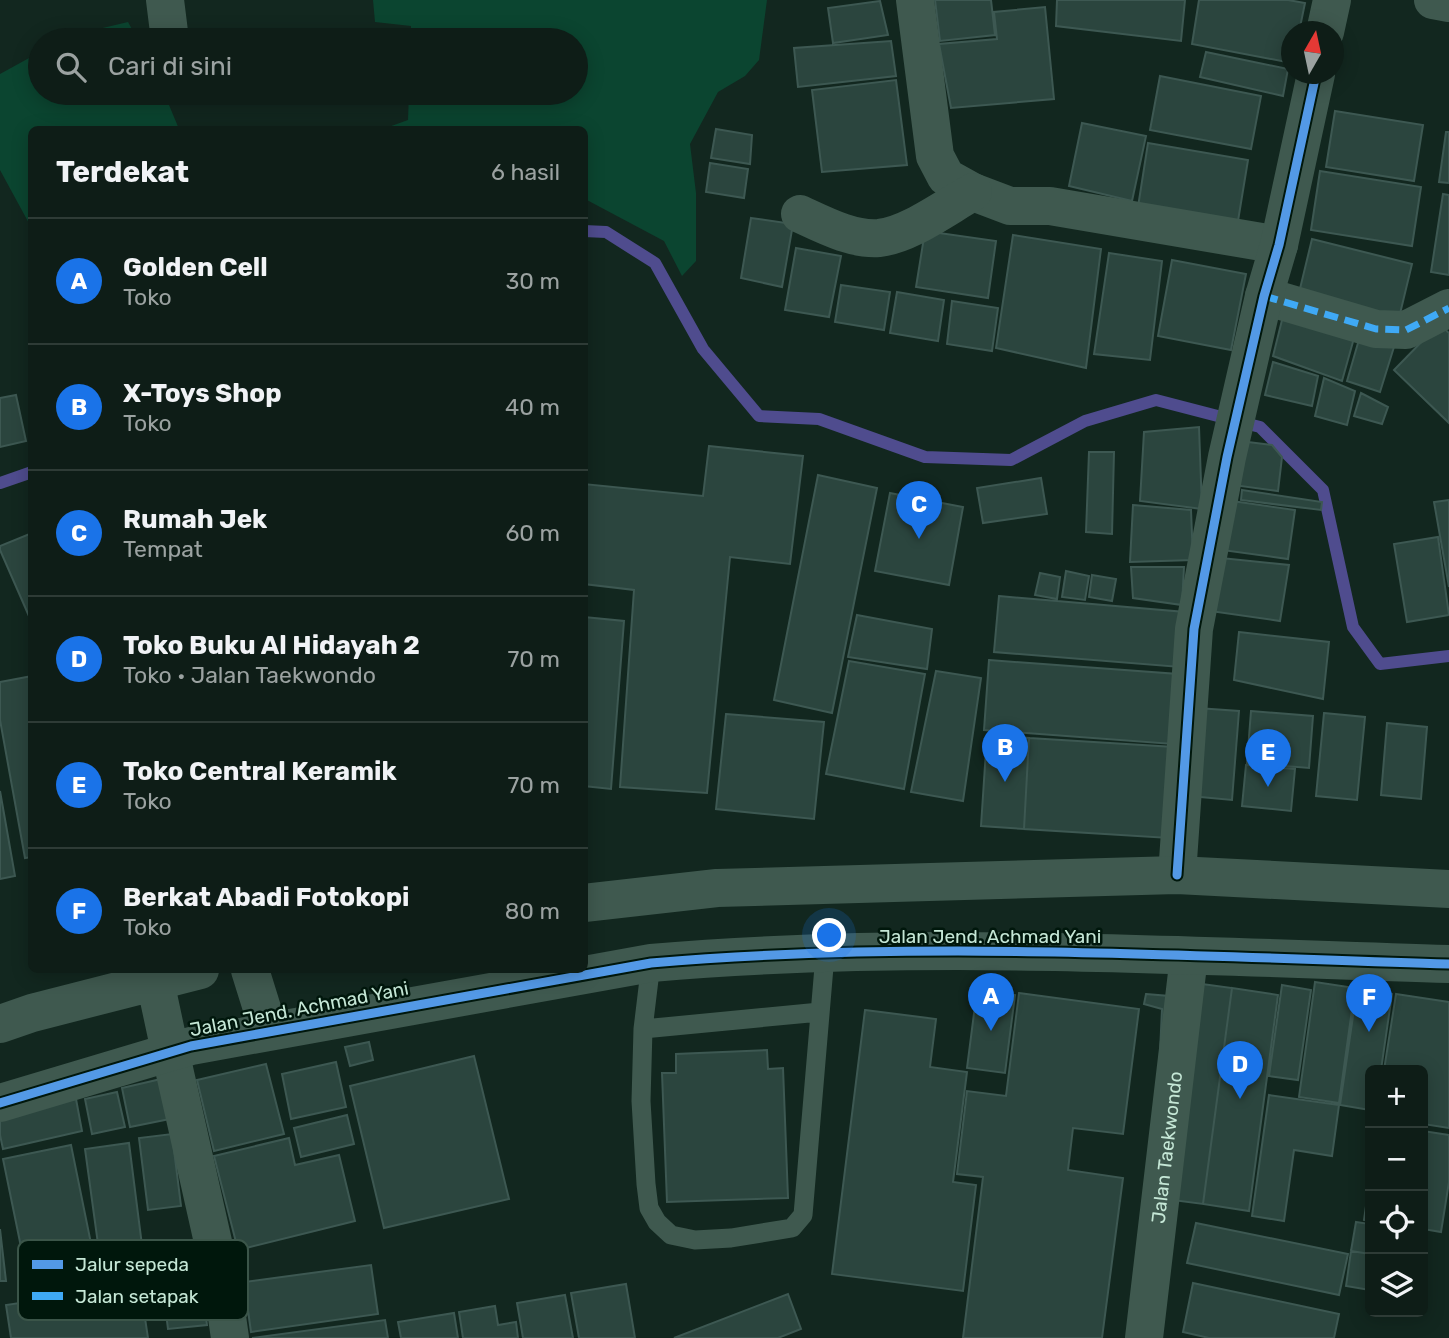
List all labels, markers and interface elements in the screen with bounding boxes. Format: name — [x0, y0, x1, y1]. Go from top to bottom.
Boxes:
north arrow — [1281, 21, 1344, 84]
search box — [28, 28, 588, 105]
icon: search — [52, 48, 90, 86]
text: Cari di sini — [108, 51, 232, 82]
text: Terdekat — [56, 154, 189, 190]
text: 6 hasil — [491, 158, 560, 186]
text: Golden Cell — [123, 252, 268, 283]
text: A — [71, 267, 87, 295]
text: 30 m — [505, 267, 560, 295]
text: Toko — [123, 283, 172, 311]
text: X-Toys Shop — [123, 378, 282, 409]
text: B — [71, 393, 87, 421]
text: 40 m — [505, 393, 560, 421]
text: Toko — [123, 409, 172, 437]
pin: C — [896, 481, 942, 539]
text: Rumah Jek — [123, 504, 267, 535]
text: C — [71, 519, 87, 547]
text: 60 m — [505, 519, 560, 547]
text: Tempat — [123, 535, 203, 563]
text: Toko Buku Al Hidayah 2 — [123, 630, 420, 661]
text: D — [71, 645, 87, 673]
text: 70 m — [508, 645, 560, 673]
text: Toko · Jalan Taekwondo — [123, 661, 376, 689]
pin: B — [982, 724, 1028, 782]
pin: E — [1245, 729, 1291, 787]
text: Toko Central Keramik — [123, 756, 397, 787]
text: E — [72, 771, 86, 799]
text: 70 m — [508, 771, 560, 799]
text: Toko — [123, 787, 172, 815]
text: Berkat Abadi Fotokopi — [123, 882, 410, 913]
text: F — [72, 897, 86, 925]
text: 80 m — [505, 897, 560, 925]
text: Toko — [123, 913, 172, 941]
your location — [812, 918, 846, 952]
street label: Jalan Jend. Achmad Yani — [879, 925, 1101, 948]
pin: A — [968, 973, 1014, 1031]
pin: F — [1346, 974, 1392, 1032]
street label: Jalan Jend. Achmad Yani — [188, 976, 410, 1042]
pin: D — [1217, 1041, 1263, 1099]
map controls — [1365, 1065, 1428, 1317]
button: + — [1365, 1065, 1428, 1128]
street label: Jalan Taekwondo — [1146, 1070, 1187, 1225]
button: − — [1365, 1128, 1428, 1191]
button: locate — [1365, 1191, 1428, 1254]
legend — [18, 1240, 248, 1320]
text: Jalur sepeda — [75, 1253, 189, 1276]
button: layers — [1365, 1254, 1428, 1317]
text: Jalan setapak — [75, 1285, 199, 1308]

